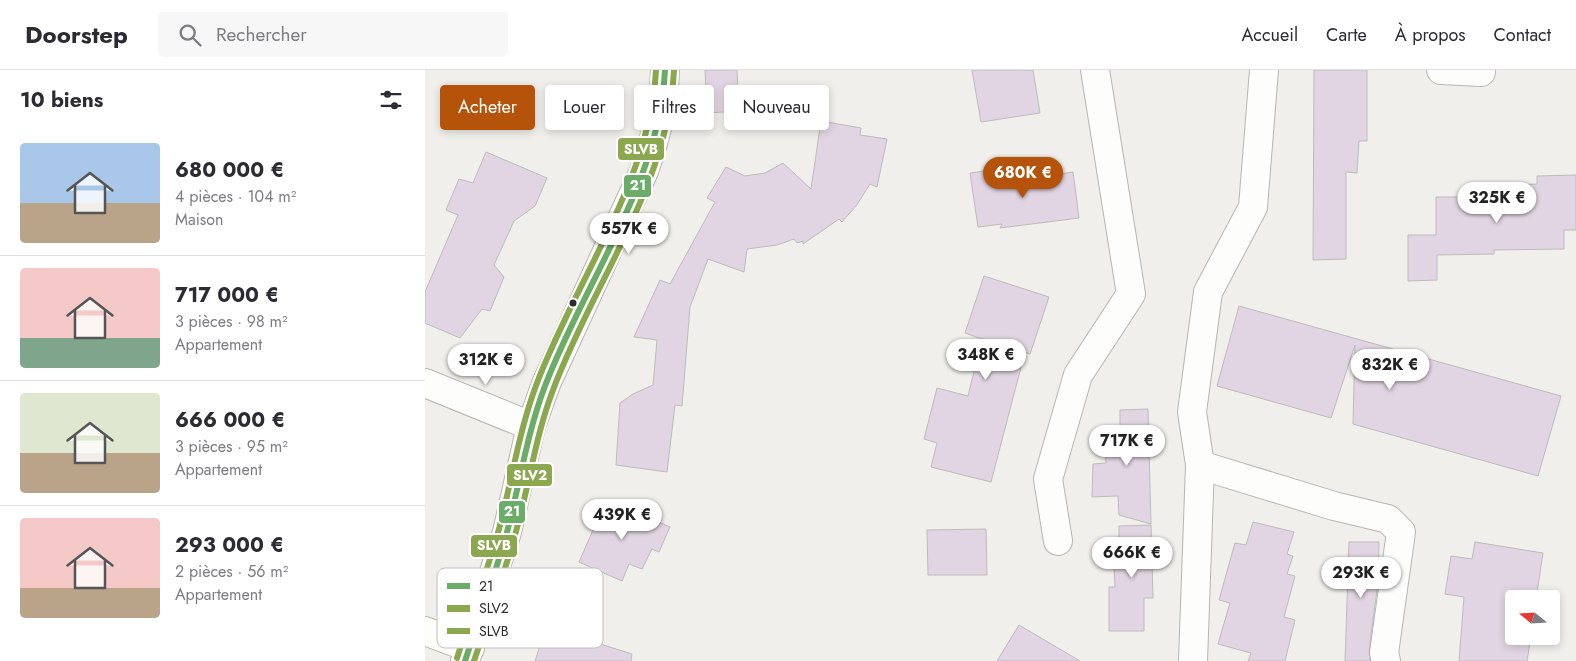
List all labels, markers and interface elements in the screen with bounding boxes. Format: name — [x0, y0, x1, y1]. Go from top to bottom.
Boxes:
search box — [158, 12, 508, 57]
text: Doorstep — [25, 17, 128, 52]
icon: search — [176, 21, 204, 49]
text: Rechercher — [216, 21, 307, 48]
text: Accueil — [1241, 22, 1298, 48]
text: Carte — [1326, 22, 1367, 48]
text: À propos — [1395, 22, 1465, 48]
text: Contact — [1493, 22, 1551, 48]
text: 10 biens — [20, 85, 103, 115]
chip: Acheter — [440, 85, 535, 130]
chip: Louer — [545, 85, 624, 130]
chip: Filtres — [634, 85, 714, 130]
chip: Nouveau — [724, 85, 829, 130]
icon: filters — [377, 86, 405, 114]
line badge: SLVB — [617, 137, 665, 161]
text: SLVB — [624, 139, 658, 159]
text: 680 000 € — [175, 155, 284, 185]
pin: 680K € — [982, 156, 1064, 199]
text: 680K € — [994, 161, 1052, 184]
icon: home — [60, 163, 120, 223]
line badge: 21 — [623, 174, 652, 198]
text: 21 — [630, 175, 646, 195]
pin: 325K € — [1456, 182, 1538, 224]
text: 4 pièces · 104 m² — [175, 185, 296, 208]
text: 325K € — [1468, 186, 1526, 209]
text: Maison — [175, 208, 223, 231]
pin: 557K € — [588, 212, 670, 255]
text: 557K € — [601, 217, 657, 240]
text: 717 000 € — [175, 280, 279, 310]
icon: home — [60, 288, 120, 348]
unlabelled marker — [568, 298, 578, 308]
text: 3 pièces · 98 m² — [175, 310, 288, 333]
text: Appartement — [175, 333, 262, 356]
pin: 348K € — [945, 338, 1027, 381]
text: 348K € — [957, 343, 1015, 366]
pin: 312K € — [445, 344, 527, 386]
text: 312K € — [458, 348, 514, 371]
pin: 832K € — [1349, 348, 1431, 391]
text: 832K € — [1362, 353, 1418, 376]
text: 666 000 € — [175, 405, 285, 435]
icon: home — [60, 413, 120, 473]
pin: 717K € — [1086, 424, 1168, 467]
text: 717K € — [1100, 429, 1154, 452]
text: 3 pièces · 95 m² — [175, 435, 288, 458]
text: Appartement — [175, 458, 262, 481]
line badge: SLV2 — [506, 463, 553, 487]
text: SLV2 — [513, 465, 547, 485]
pin: 439K € — [581, 498, 663, 541]
line badge: 21 — [498, 500, 526, 524]
text: 21 — [504, 501, 520, 521]
text: 439K € — [593, 503, 651, 526]
text: 293 000 € — [175, 530, 284, 560]
line badge: SLVB — [470, 534, 518, 558]
text: SLVB — [477, 535, 511, 555]
pin: 666K € — [1091, 536, 1173, 579]
icon: home — [60, 538, 120, 598]
text: 666K € — [1103, 541, 1161, 564]
pin: 293K € — [1320, 556, 1402, 599]
text: 2 pièces · 56 m² — [175, 560, 288, 583]
text: 293K € — [1332, 561, 1390, 584]
legend — [437, 568, 603, 648]
text: 21 — [479, 576, 493, 596]
text: Appartement — [175, 583, 262, 606]
north arrow — [1505, 590, 1560, 645]
map controls — [1505, 590, 1560, 645]
text: SLV2 — [479, 598, 509, 618]
text: SLVB — [479, 621, 509, 641]

